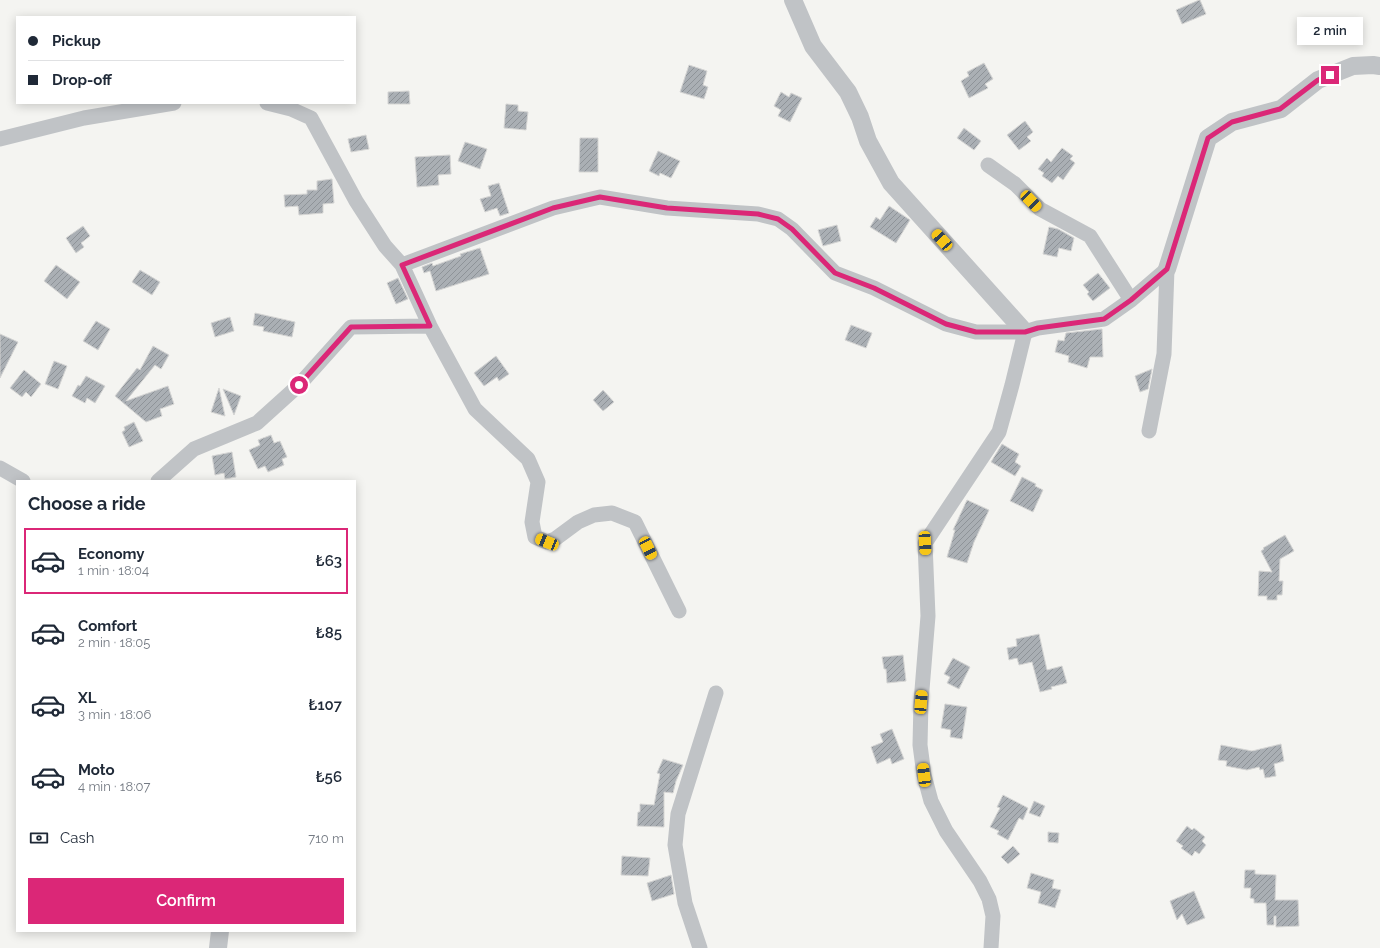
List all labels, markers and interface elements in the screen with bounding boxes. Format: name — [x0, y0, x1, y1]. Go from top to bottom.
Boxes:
callout: 2 min — [1297, 17, 1363, 45]
text: 2 min — [1313, 23, 1347, 38]
text: Pickup — [52, 32, 101, 50]
route end — [1321, 66, 1339, 84]
text: Drop-off — [52, 71, 112, 89]
car — [1018, 188, 1044, 214]
car — [930, 227, 954, 253]
route start — [290, 376, 308, 394]
text: Choose a ride — [28, 493, 146, 514]
car — [918, 531, 932, 555]
car — [534, 532, 560, 552]
car — [637, 535, 659, 561]
icon: car — [30, 543, 66, 579]
text: Economy — [78, 545, 145, 563]
text: ₺63 — [316, 552, 342, 570]
text: 1 min · 18:04 — [78, 563, 149, 578]
icon: car — [30, 615, 66, 651]
text: Comfort — [78, 617, 137, 635]
text: ₺85 — [316, 624, 342, 642]
text: 2 min · 18:05 — [78, 635, 150, 650]
icon: car — [30, 687, 66, 723]
text: XL — [78, 689, 96, 707]
car — [914, 690, 928, 714]
text: ₺107 — [309, 696, 342, 714]
text: 3 min · 18:06 — [78, 707, 151, 722]
icon: car — [30, 759, 66, 795]
text: Moto — [78, 761, 115, 779]
car — [917, 762, 931, 788]
text: ₺56 — [316, 768, 342, 786]
text: 4 min · 18:07 — [78, 779, 150, 794]
icon: cash — [28, 827, 50, 849]
text: Cash — [60, 829, 94, 847]
text: 710 m — [308, 831, 344, 846]
button: Confirm — [28, 878, 344, 924]

